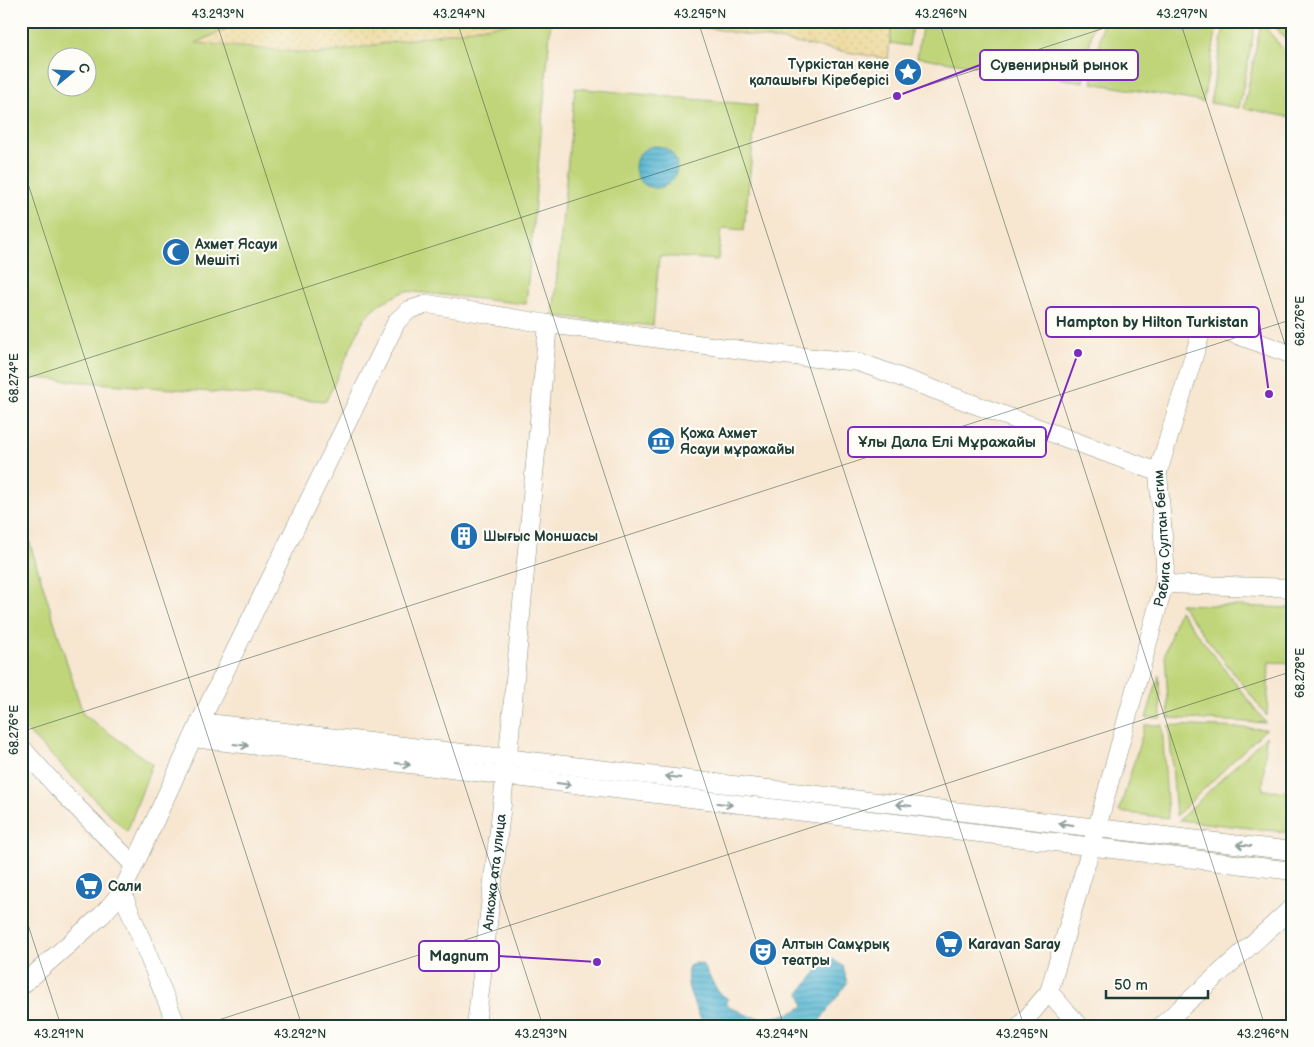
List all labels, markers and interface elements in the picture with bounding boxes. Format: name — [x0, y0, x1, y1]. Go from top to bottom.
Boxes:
text: 43.293°N — [192, 7, 244, 22]
text: 43.294°N — [433, 7, 485, 22]
text: 43.295°N — [674, 7, 726, 22]
text: 43.296°N — [915, 7, 967, 22]
text: 43.297°N — [1156, 7, 1208, 22]
north arrow — [48, 48, 98, 98]
callout: Сувенирный рынок — [980, 50, 1138, 80]
place label: Түркістан көне қалашығы Кіреберісі — [749, 56, 889, 89]
text: Сувенирный рынок — [990, 56, 1129, 75]
place icon: Түркістан көне қалашығы Кіреберісі — [893, 57, 923, 87]
text: С — [74, 61, 94, 76]
place label: Ахмет Ясауи Мешіті — [194, 236, 278, 269]
mosque icon: Ахмет Ясауи Мешіті — [161, 237, 191, 267]
text: 68.276°E — [1293, 296, 1308, 346]
callout: Hampton by Hilton Turkistan — [1046, 307, 1259, 337]
text: Hampton by Hilton Turkistan — [1056, 313, 1248, 332]
text: 68.274°E — [7, 353, 22, 403]
place label: Қожа Ахмет Ясауи мұражайы — [680, 425, 795, 458]
museum icon: Қожа Ахмет Ясауи мұражайы — [646, 426, 676, 456]
callout: Ұлы Дала Елі Мұражайы — [848, 427, 1046, 457]
text: Ұлы Дала Елі Мұражайы — [858, 433, 1036, 452]
street label: Рабига Султан бегим — [1149, 469, 1174, 609]
building icon: Шығыс Моншасы — [449, 521, 479, 551]
place label: Шығыс Моншасы — [483, 528, 598, 545]
text: 68.278°E — [1293, 648, 1308, 698]
text: 68.276°E — [7, 705, 22, 755]
one-way arrow — [233, 740, 249, 750]
one-way arrow — [394, 760, 410, 770]
one-way arrow — [666, 772, 682, 782]
one-way arrow — [556, 779, 572, 789]
one-way arrow — [717, 799, 733, 809]
one-way arrow — [897, 800, 913, 810]
street label: Алкожа ата улица — [479, 812, 509, 932]
one-way arrow — [1058, 819, 1074, 829]
one-way arrow — [1237, 840, 1253, 850]
supermarket icon: Сали — [74, 871, 104, 901]
place label: Сали — [108, 878, 142, 895]
supermarket icon: Karavan Saray — [934, 929, 964, 959]
place label: Алтын Самұрық театры — [781, 936, 890, 969]
place label: Karavan Saray — [968, 936, 1061, 953]
theatre icon: Алтын Самұрық театры — [748, 937, 778, 967]
callout: Magnum — [419, 941, 499, 971]
text: Magnum — [429, 947, 489, 966]
scale bar — [1106, 967, 1209, 999]
text: 50 m — [1114, 976, 1148, 995]
text: 43.291°N — [34, 1027, 84, 1042]
text: 43.292°N — [274, 1027, 326, 1042]
text: 43.293°N — [515, 1027, 567, 1042]
text: 43.294°N — [756, 1027, 808, 1042]
text: 43.295°N — [996, 1027, 1048, 1042]
text: 43.296°N — [1237, 1027, 1289, 1042]

